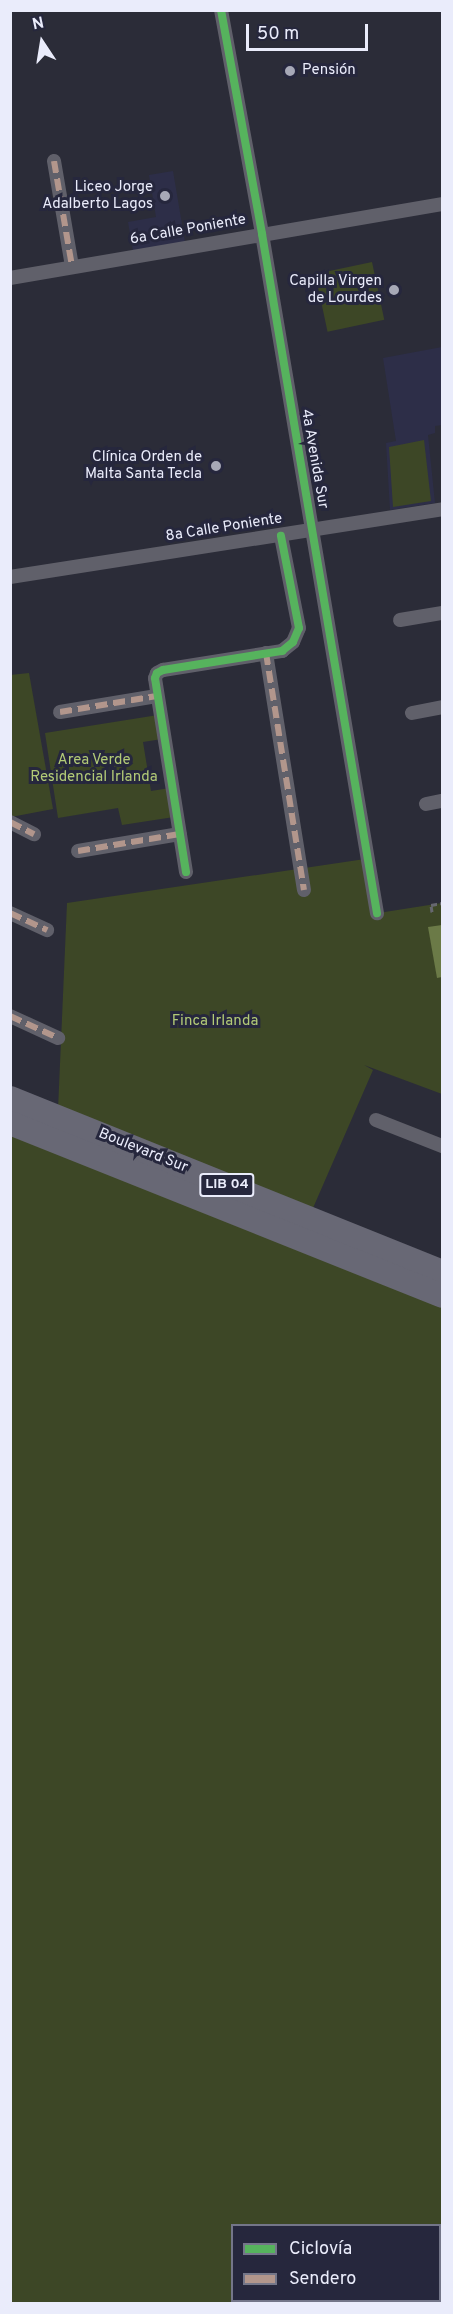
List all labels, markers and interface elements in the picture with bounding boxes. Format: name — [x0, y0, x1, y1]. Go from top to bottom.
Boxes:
north arrow — [12, 12, 72, 72]
scale bar — [249, 12, 370, 50]
text: N — [31, 13, 46, 35]
text: 50 m — [257, 23, 299, 46]
place label: Pensión — [302, 62, 356, 80]
marker: Pensión — [283, 64, 297, 78]
place label: Liceo Jorge Adalberto Lagos — [42, 178, 153, 213]
marker: Liceo Jorge Adalberto Lagos — [158, 189, 172, 203]
street label: 6a Calle Poniente — [129, 211, 247, 249]
place label: Capilla Virgen de Lourdes — [289, 272, 382, 307]
marker: Capilla Virgen de Lourdes — [387, 283, 401, 297]
street label: 4a Avenida Sur — [296, 407, 332, 511]
place label: Clínica Orden de Malta Santa Tecla — [84, 448, 202, 483]
marker: Clínica Orden de Malta Santa Tecla — [207, 457, 225, 475]
street label: 8a Calle Poniente — [164, 510, 284, 546]
park label: Area Verde Residencial Irlanda — [30, 751, 158, 786]
park label: Finca Irlanda — [172, 1013, 258, 1031]
street label: Boulevard Sur — [96, 1125, 190, 1177]
road number: LIB 04 — [198, 1174, 256, 1196]
legend — [231, 2224, 441, 2302]
text: Ciclovía — [289, 2238, 352, 2261]
text: Sendero — [289, 2268, 356, 2291]

